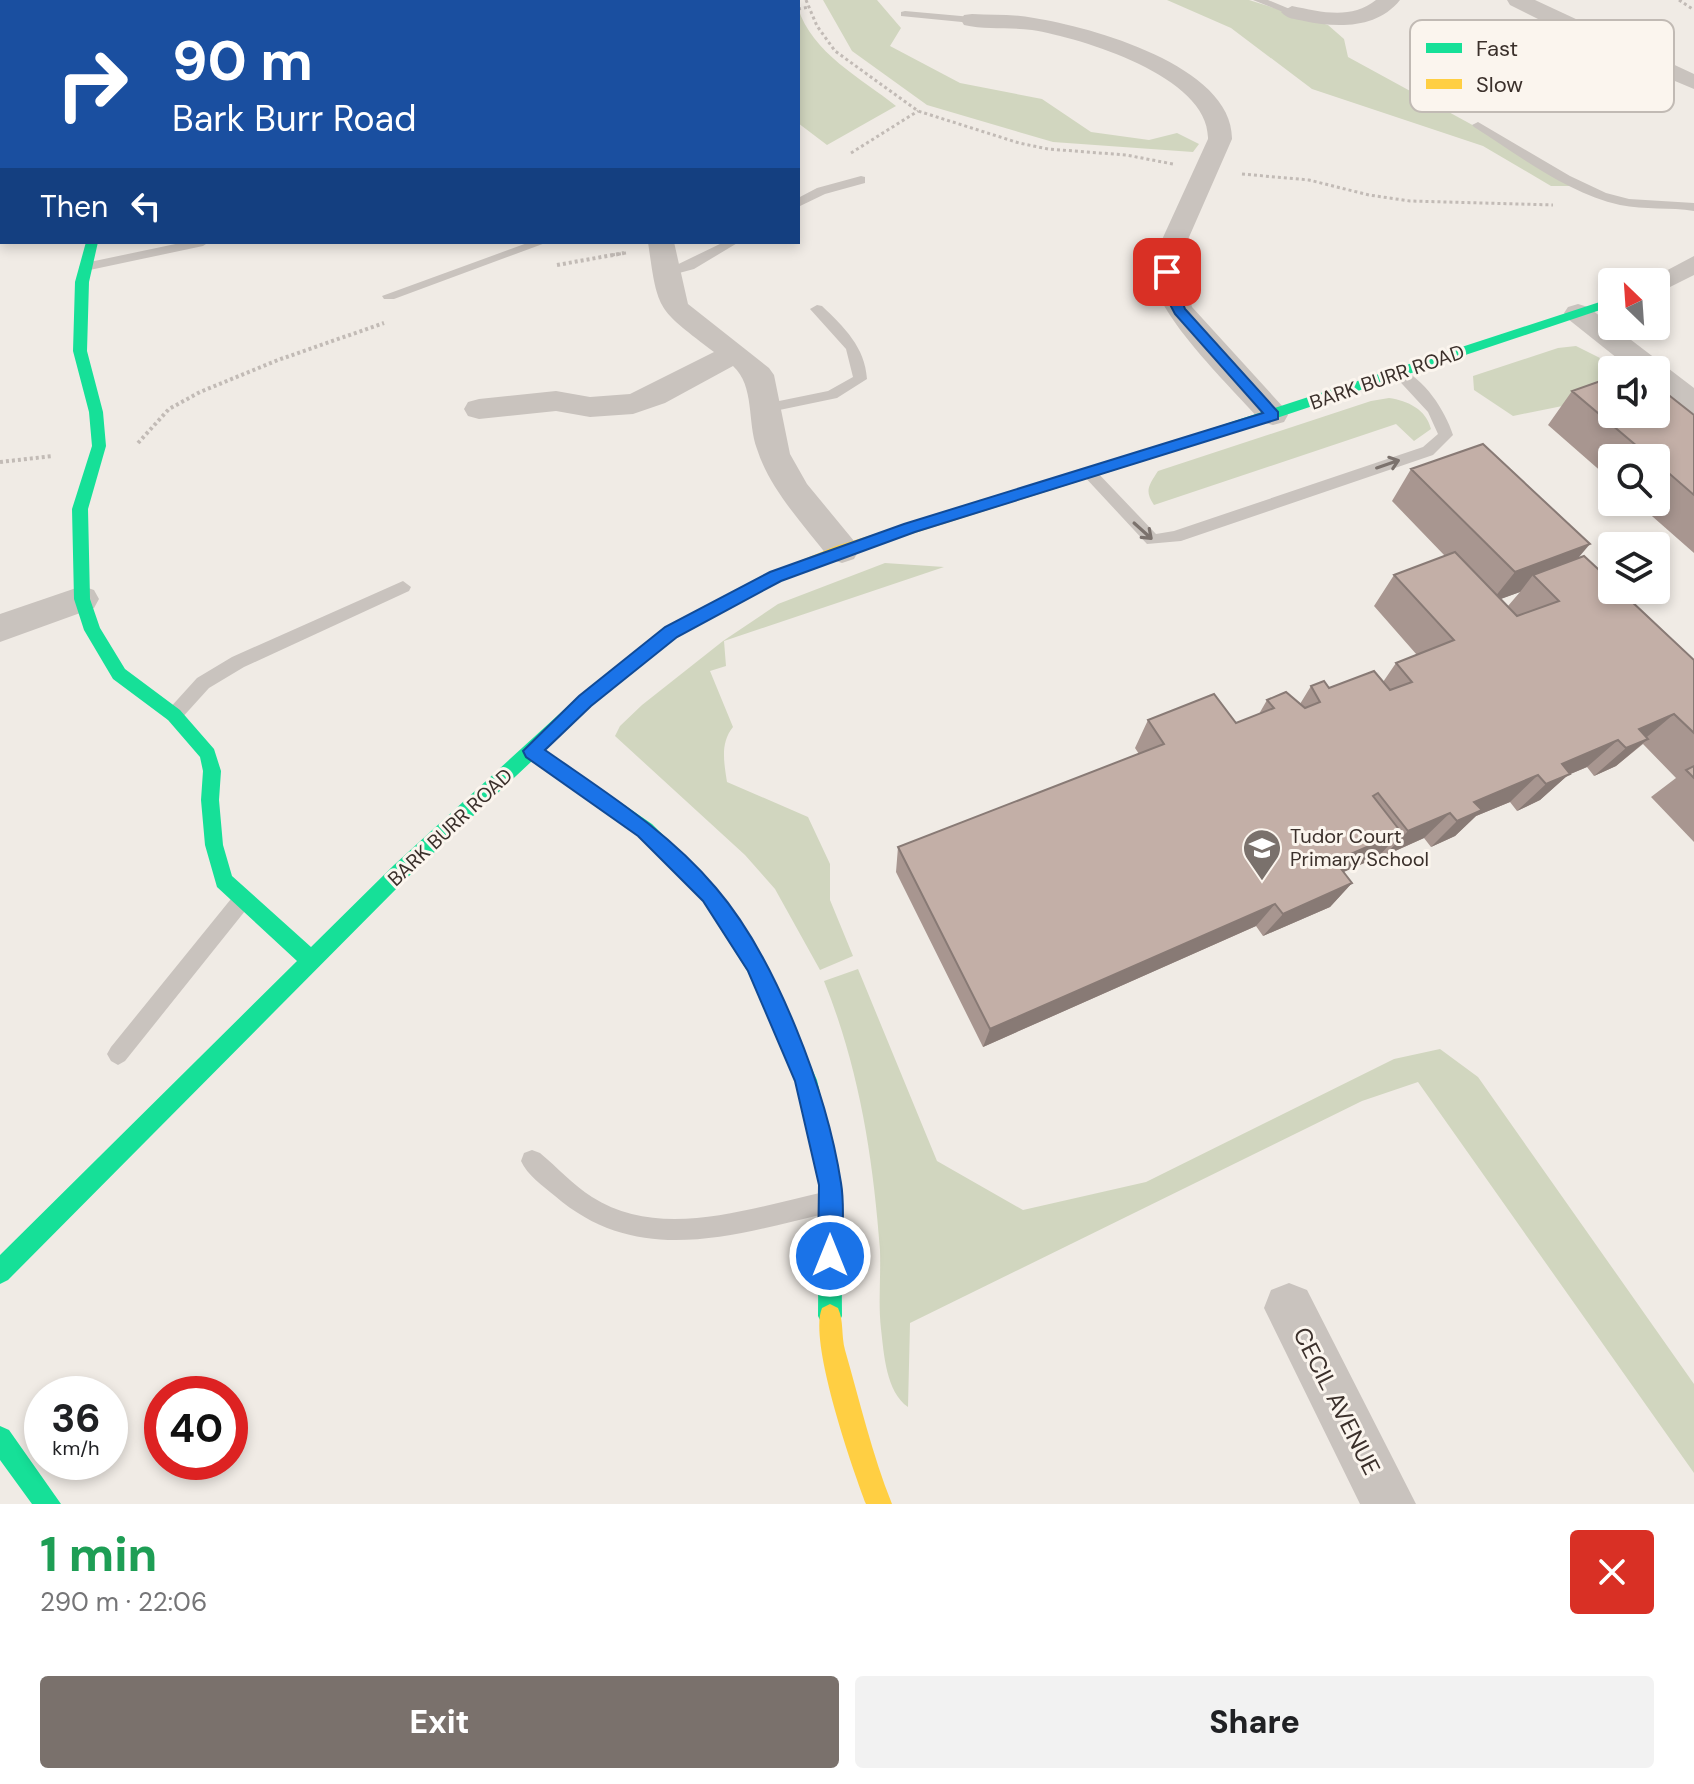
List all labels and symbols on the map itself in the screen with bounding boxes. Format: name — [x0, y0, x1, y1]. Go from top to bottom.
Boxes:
legend — [1410, 20, 1674, 112]
text: Fast — [1476, 34, 1518, 63]
text: Slow — [1476, 70, 1523, 99]
pin — [1133, 238, 1201, 306]
north arrow — [1598, 268, 1670, 340]
street label: BARK BURR ROAD — [1306, 338, 1468, 416]
one-way arrow — [1375, 456, 1400, 471]
one-way arrow — [1133, 521, 1153, 539]
street label: BARK BURR ROAD — [382, 762, 518, 892]
place label: Tudor Court Primary School — [1290, 823, 1429, 872]
school or university icon: Tudor Court Primary School — [1241, 827, 1283, 882]
position arrow — [788, 1214, 872, 1298]
street label: CECIL AVENUE — [1286, 1322, 1388, 1480]
speed limit sign: 40 — [144, 1376, 248, 1480]

